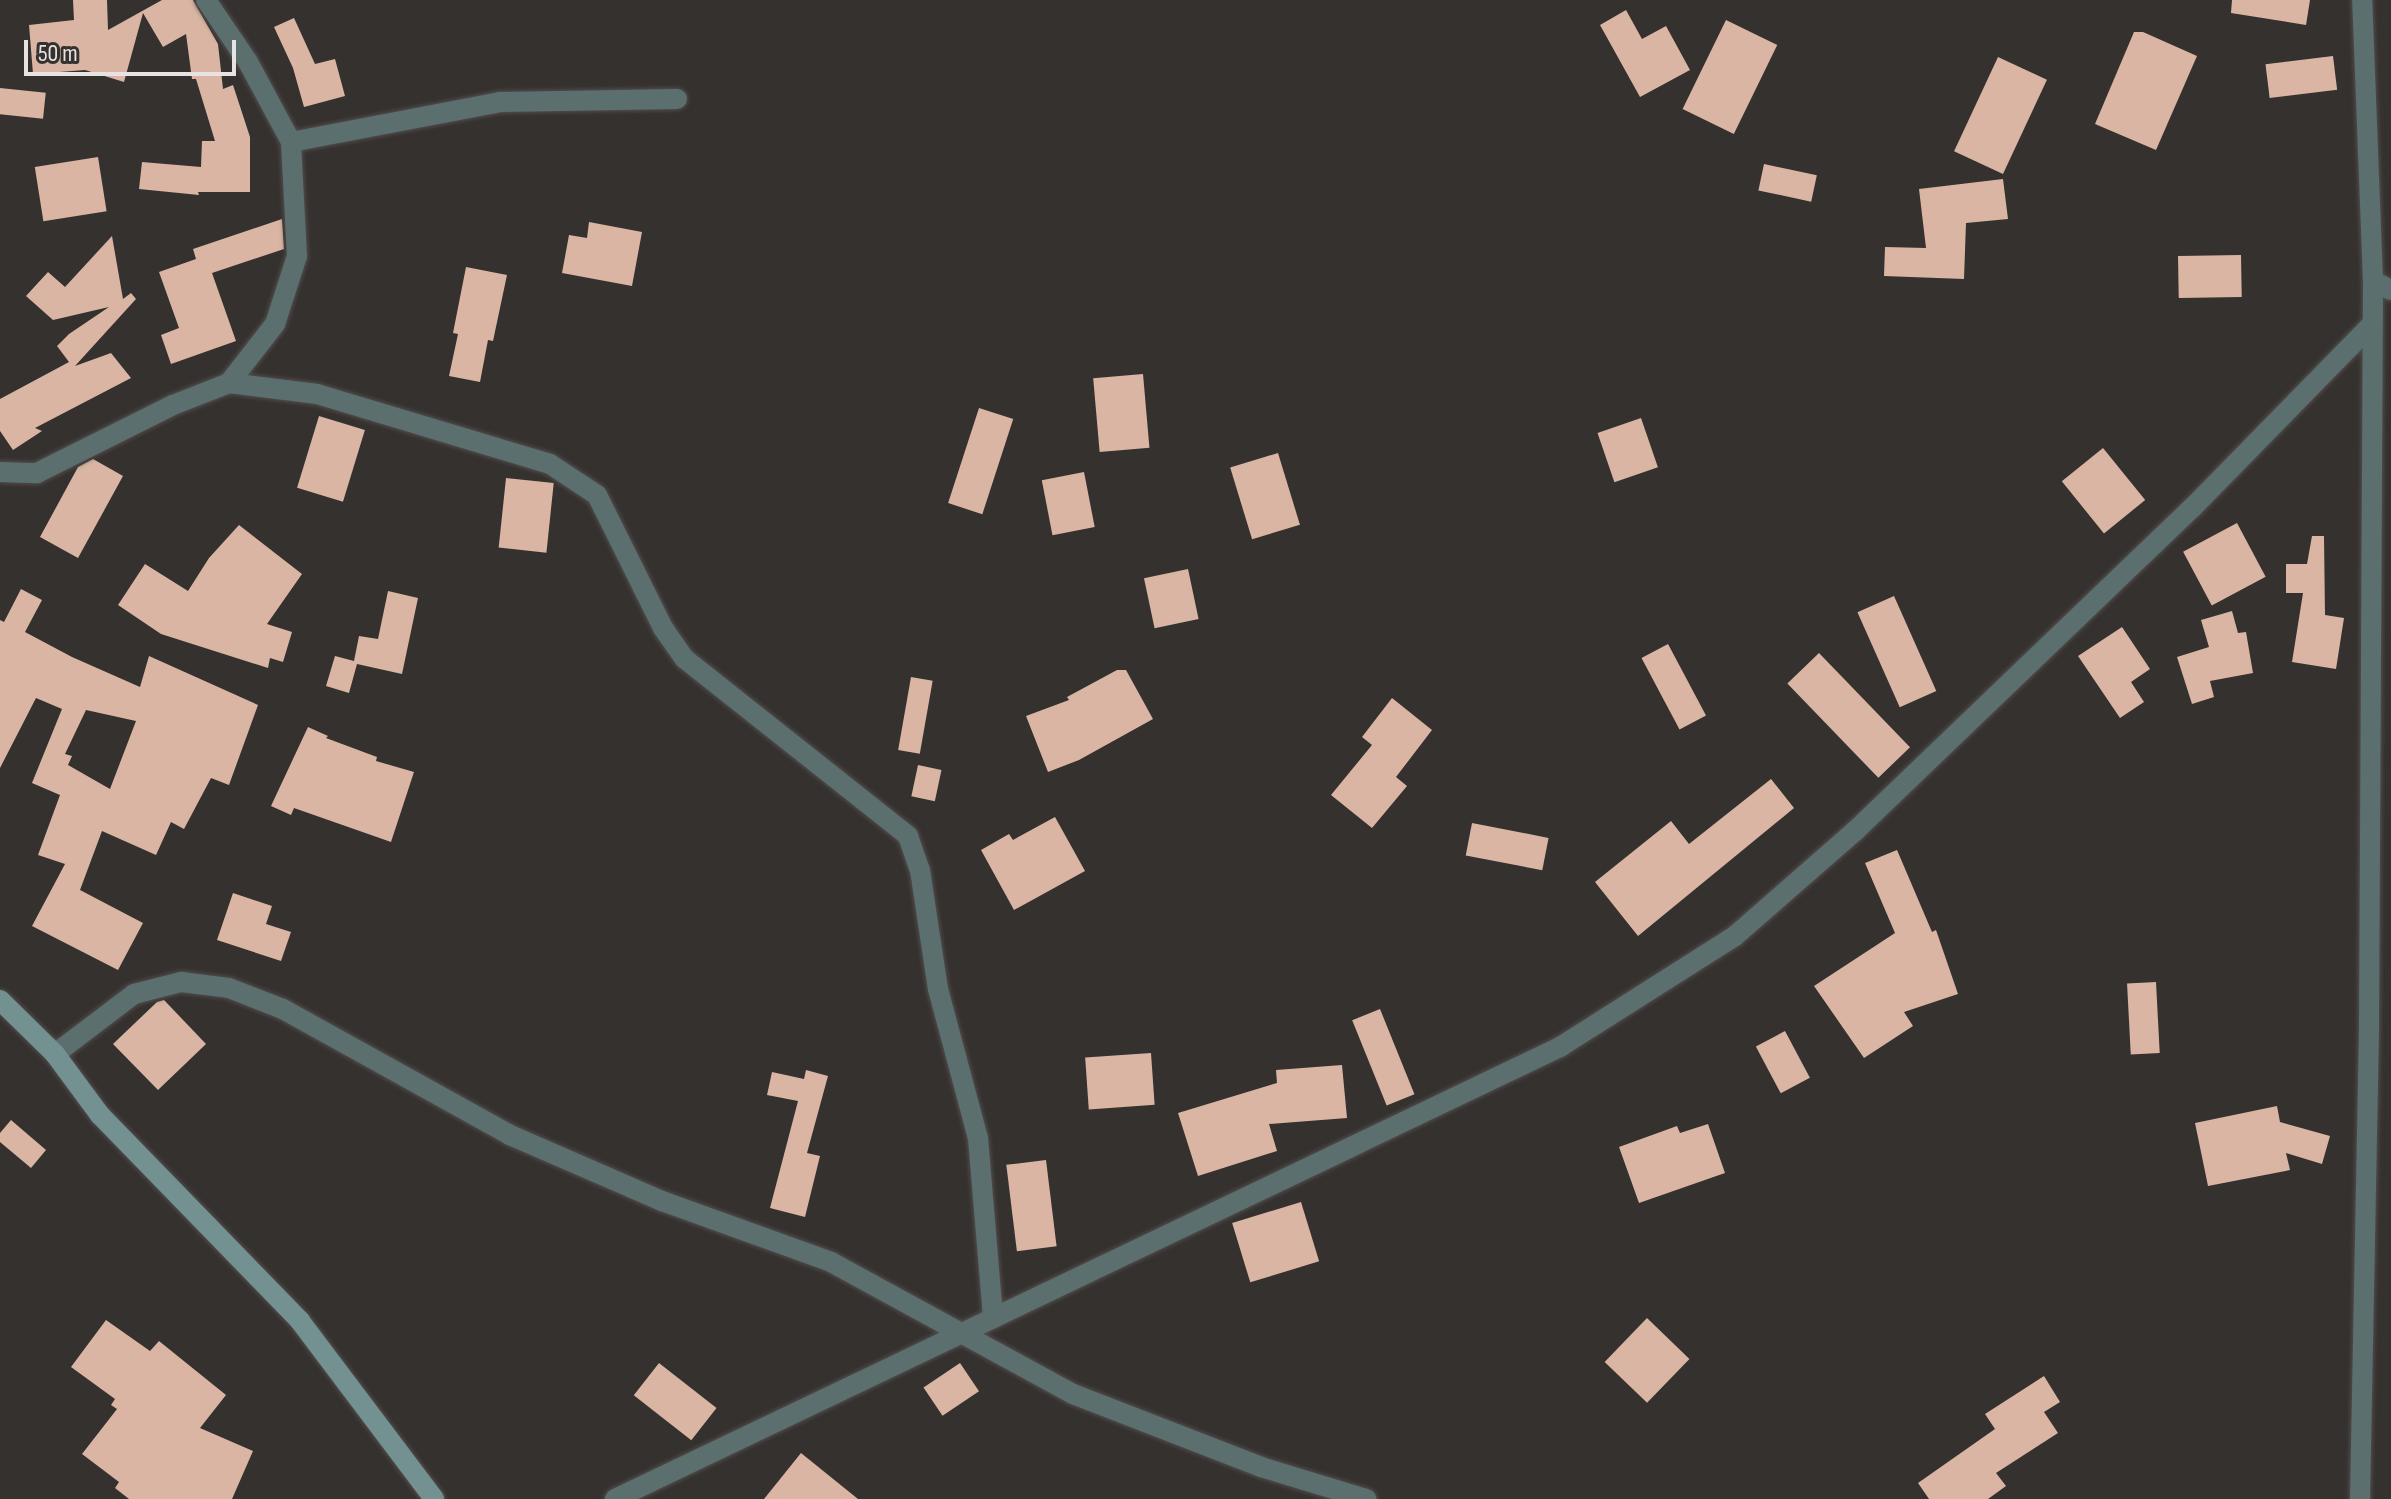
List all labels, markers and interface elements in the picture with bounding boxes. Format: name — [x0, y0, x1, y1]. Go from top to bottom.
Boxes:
scale bar — [28, 24, 240, 74]
text: 50 m — [38, 39, 78, 68]

